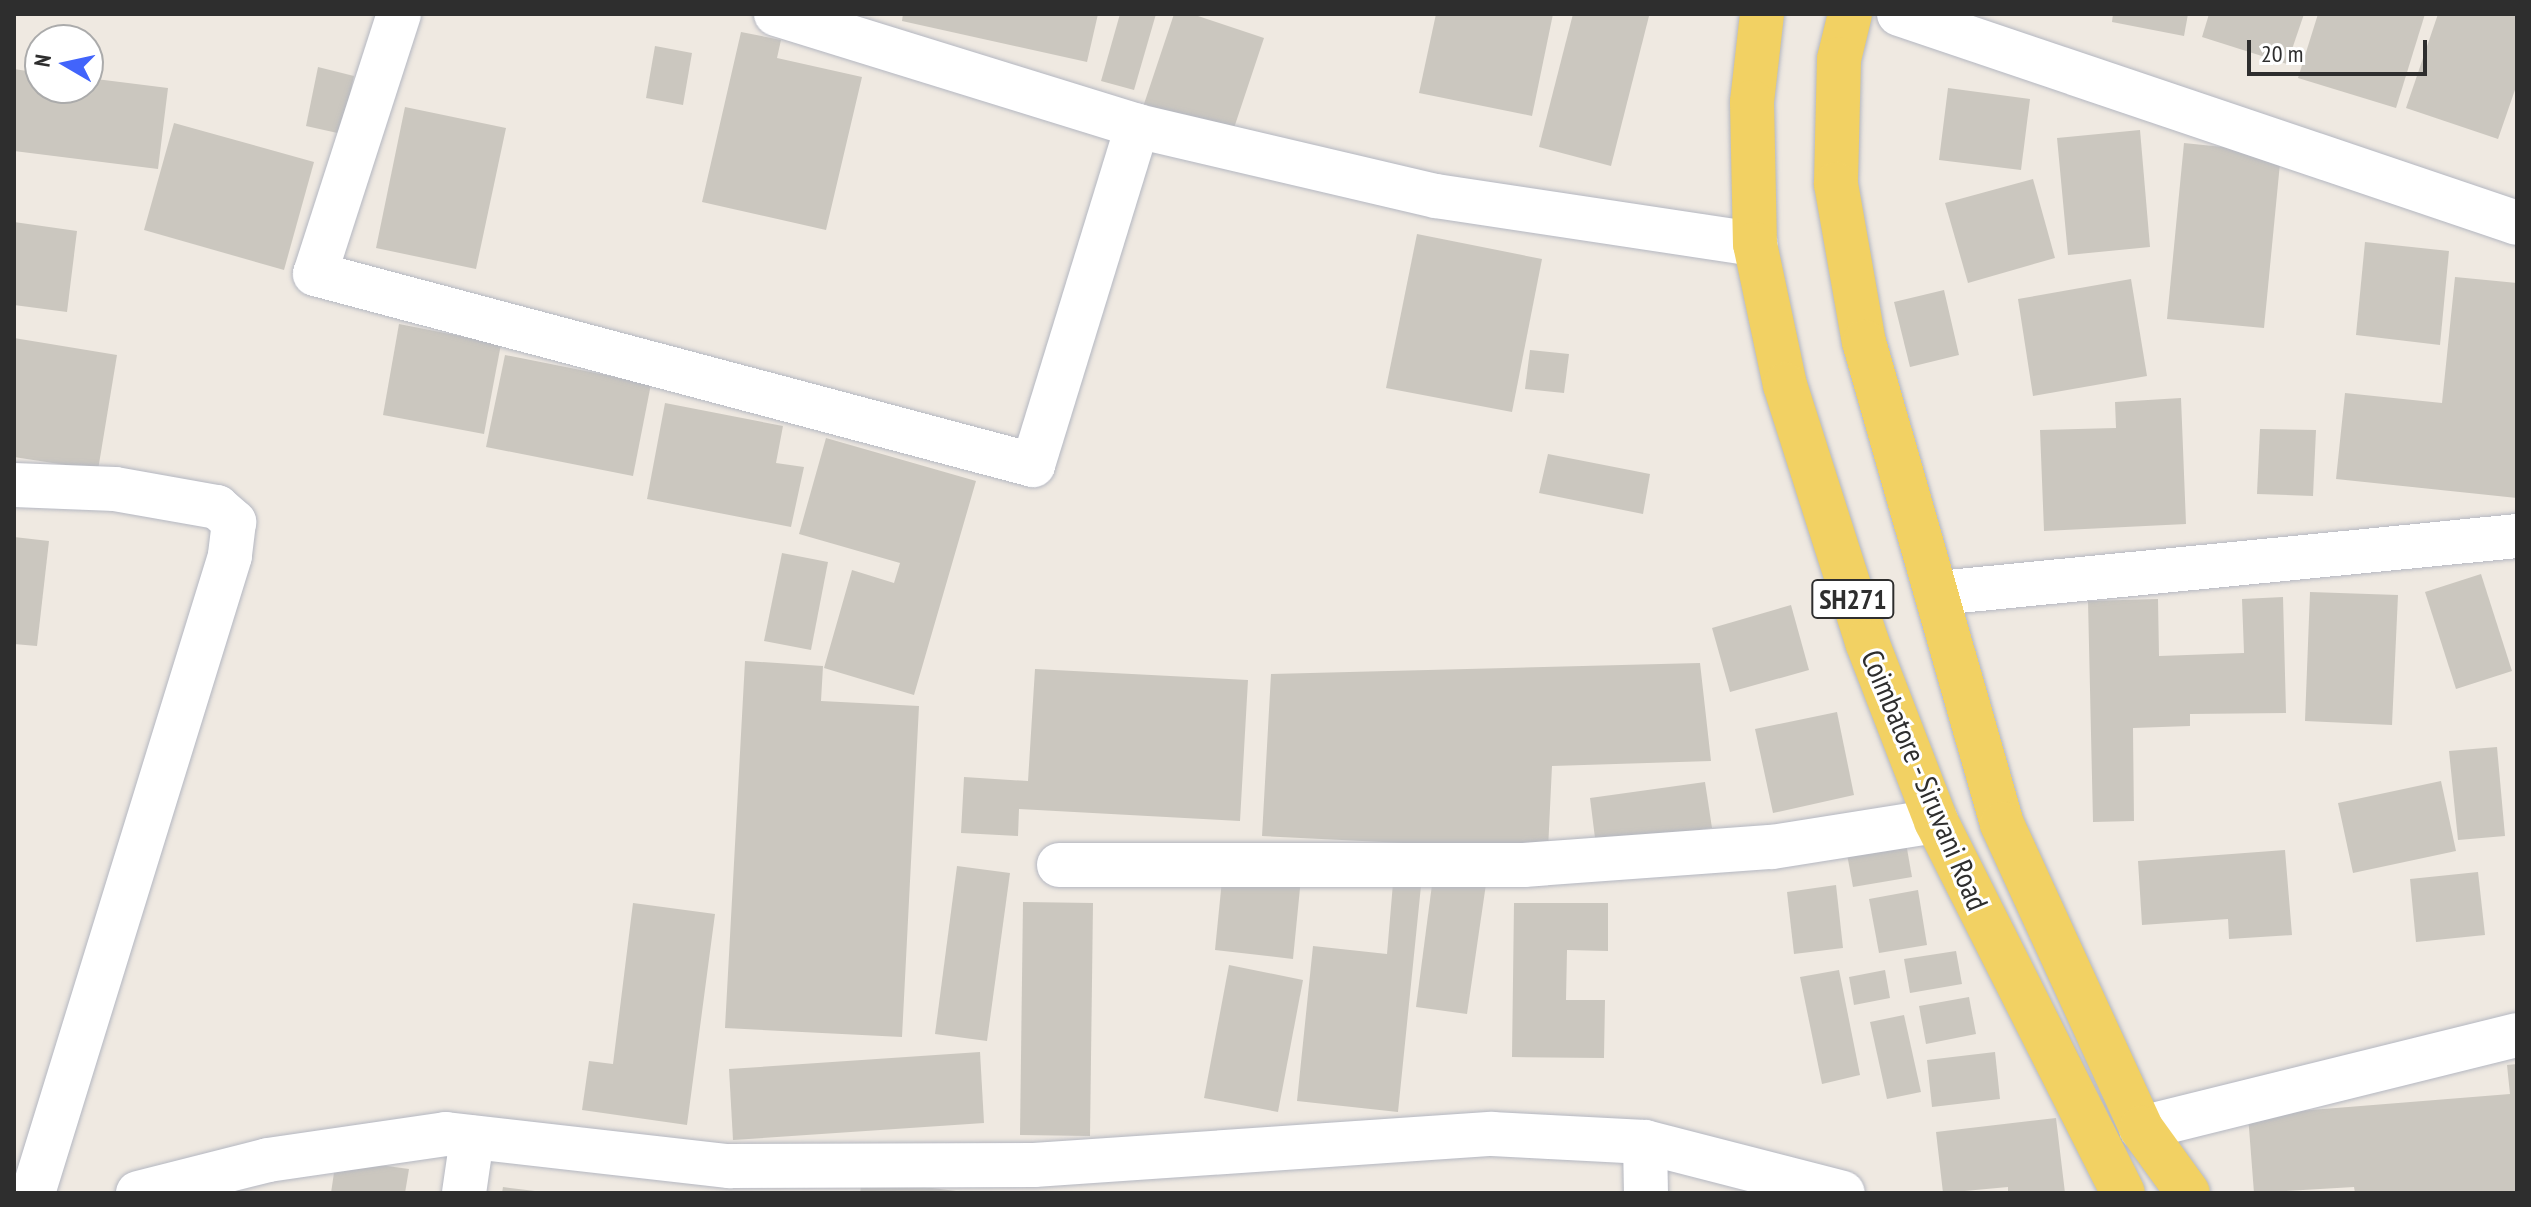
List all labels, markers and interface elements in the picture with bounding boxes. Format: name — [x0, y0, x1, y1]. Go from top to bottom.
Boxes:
north arrow — [24, 24, 104, 104]
scale bar — [2251, 24, 2431, 74]
text: 20 m — [2261, 38, 2303, 69]
text: N — [28, 53, 57, 69]
road number: SH271 — [1811, 575, 1895, 623]
street label: Coimbatore - Siruvani Road — [1853, 643, 1997, 917]

